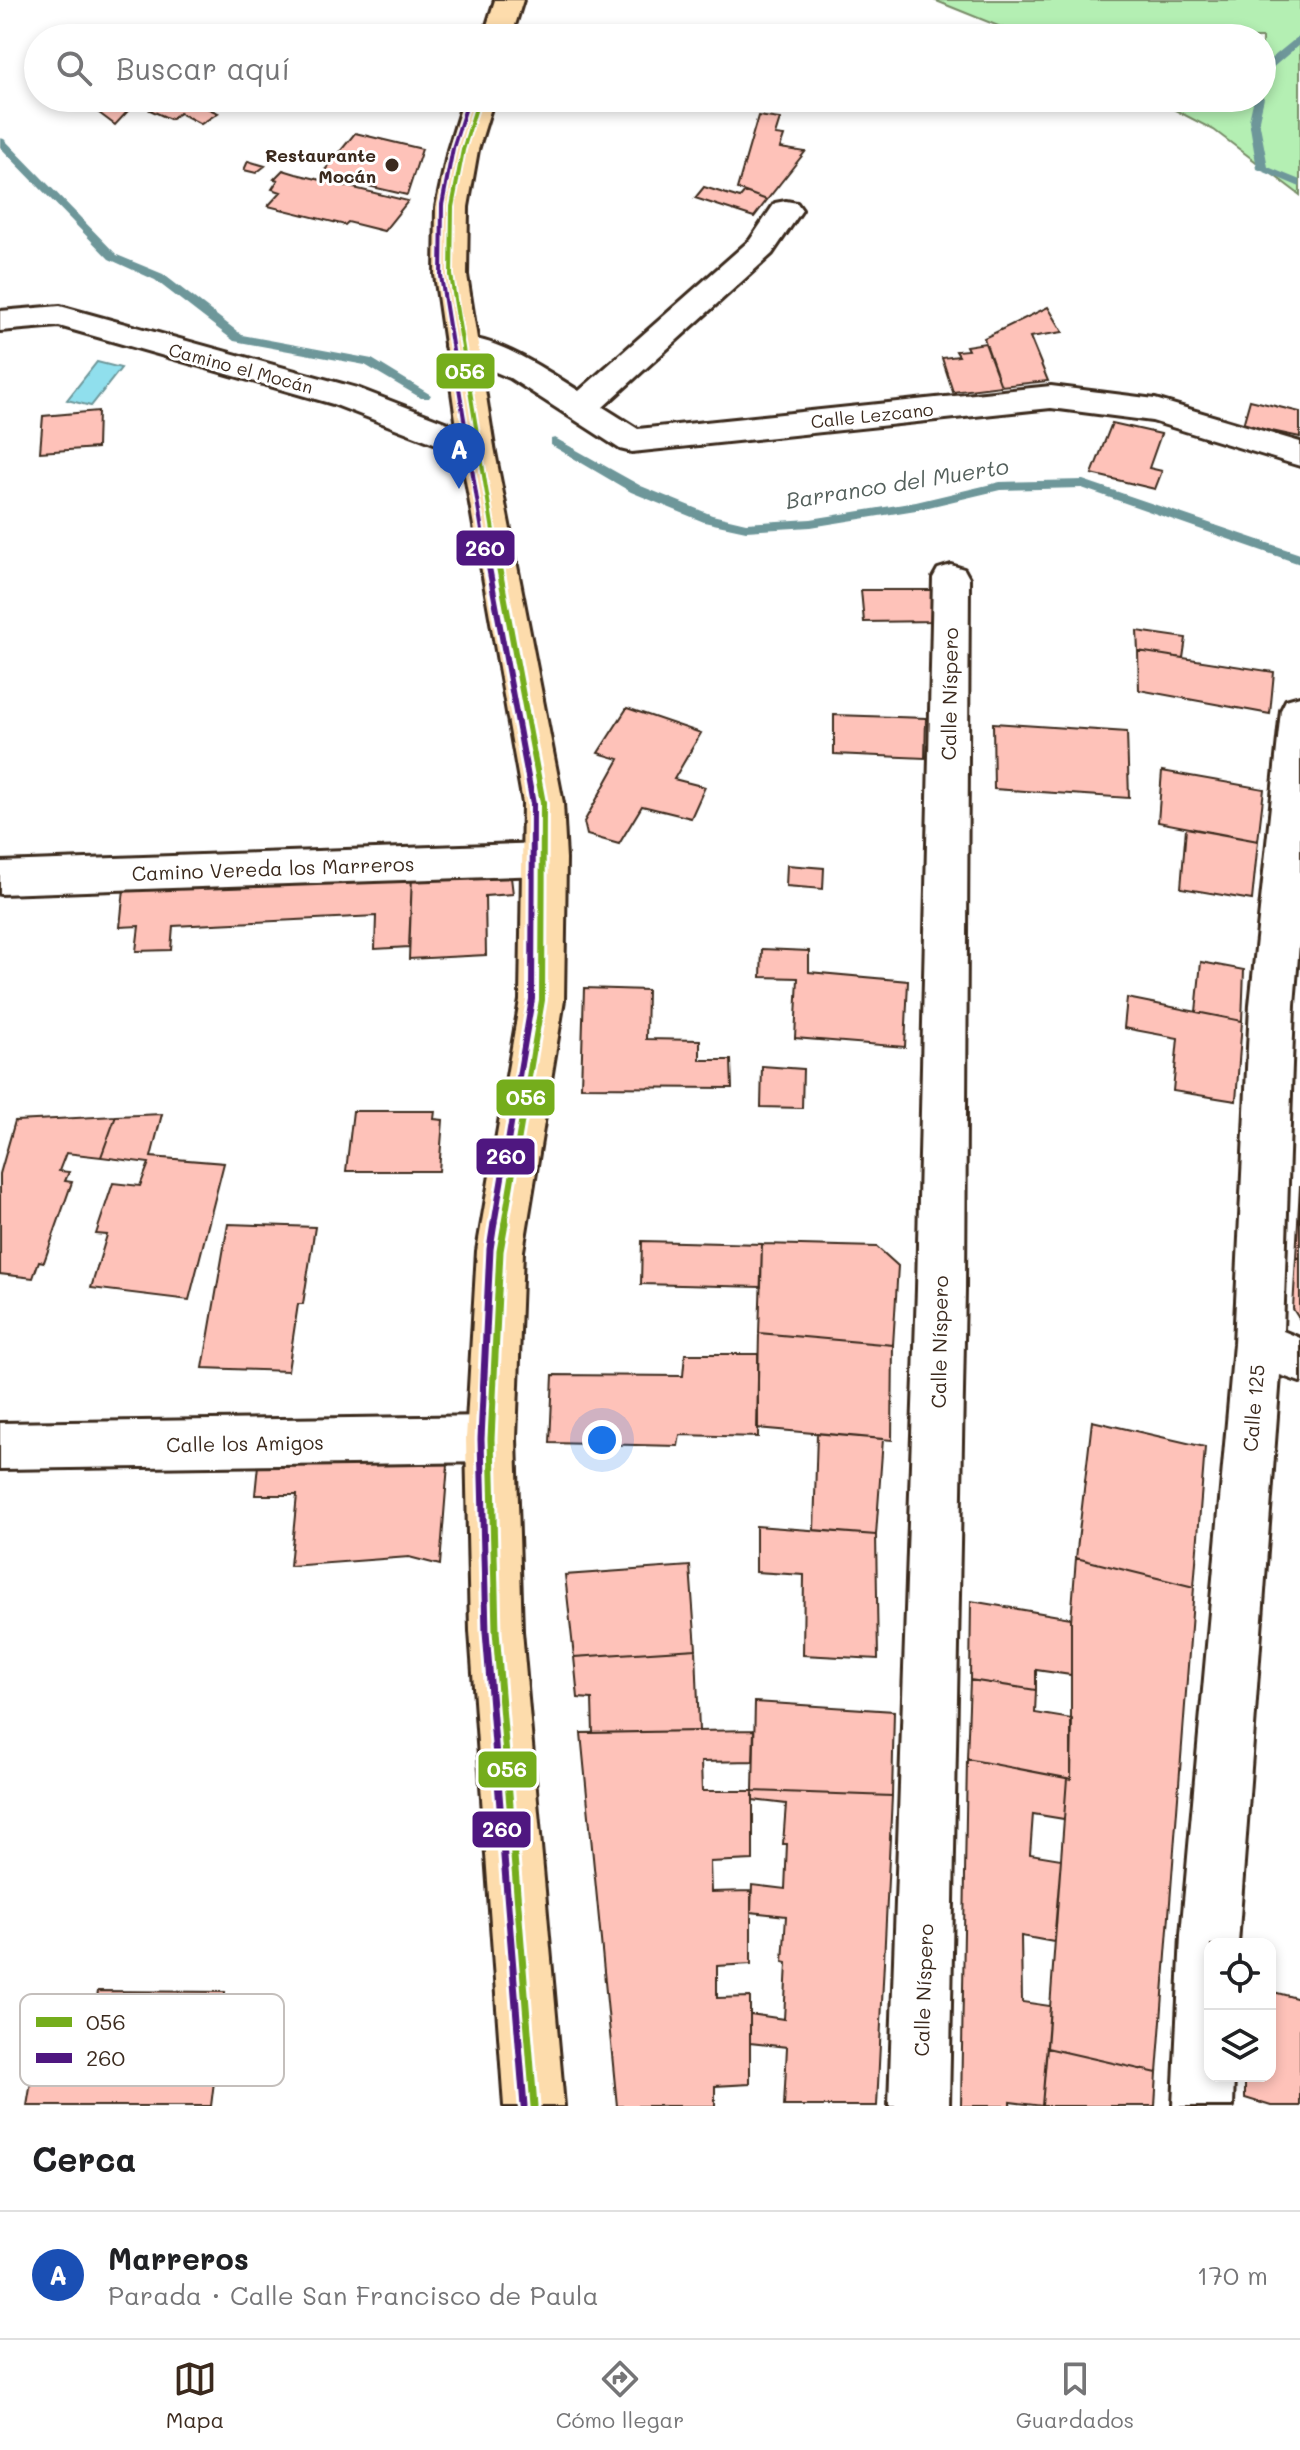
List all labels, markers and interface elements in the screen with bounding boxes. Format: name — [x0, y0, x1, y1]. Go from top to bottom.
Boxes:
search box — [24, 24, 1276, 112]
icon: search — [52, 46, 96, 90]
text: Buscar aquí — [116, 48, 290, 88]
place label: Restaurante Mocán — [265, 143, 376, 188]
marker: Restaurante Mocán — [383, 156, 401, 174]
street label: Camino el Mocán — [166, 337, 316, 399]
line badge: 056 — [435, 352, 496, 390]
text: 056 — [445, 356, 485, 385]
street label: Calle Lezcano — [810, 397, 935, 433]
pin: A — [433, 423, 485, 489]
water label: Barranco del Muerto — [783, 451, 1011, 515]
line badge: 260 — [455, 529, 516, 567]
text: 260 — [465, 533, 505, 562]
street label: Calle Níspero — [935, 627, 963, 761]
street label: Camino Vereda los Marreros — [131, 850, 415, 886]
line badge: 056 — [495, 1078, 556, 1117]
text: 056 — [506, 1082, 546, 1111]
line badge: 260 — [475, 1137, 536, 1176]
text: 260 — [486, 1141, 526, 1170]
street label: Calle Níspero — [925, 1275, 953, 1409]
street label: Calle 125 — [1236, 1363, 1270, 1453]
your location — [582, 1420, 622, 1460]
street label: Calle los Amigos — [166, 1429, 324, 1457]
line badge: 056 — [477, 1750, 538, 1789]
text: 056 — [487, 1754, 527, 1783]
line badge: 260 — [471, 1810, 532, 1849]
text: 260 — [482, 1814, 522, 1843]
street label: Calle Níspero — [908, 1923, 938, 2057]
map controls — [1204, 1938, 1276, 2082]
button: locate — [1204, 1938, 1276, 2010]
legend — [20, 1994, 284, 2086]
text: 056 — [86, 2007, 126, 2036]
button: layers — [1204, 2010, 1276, 2082]
text: 260 — [86, 2043, 125, 2072]
text: Cerca — [32, 2136, 136, 2181]
text: Marreros — [108, 2238, 249, 2278]
text: A — [49, 2258, 67, 2292]
text: 170 m — [1197, 2258, 1268, 2292]
text: Parada · Calle San Francisco de Paula — [108, 2278, 599, 2312]
tab: Mapa — [166, 2357, 224, 2434]
tab: Cómo llegar — [556, 2357, 684, 2434]
tab: Guardados — [1016, 2357, 1134, 2434]

